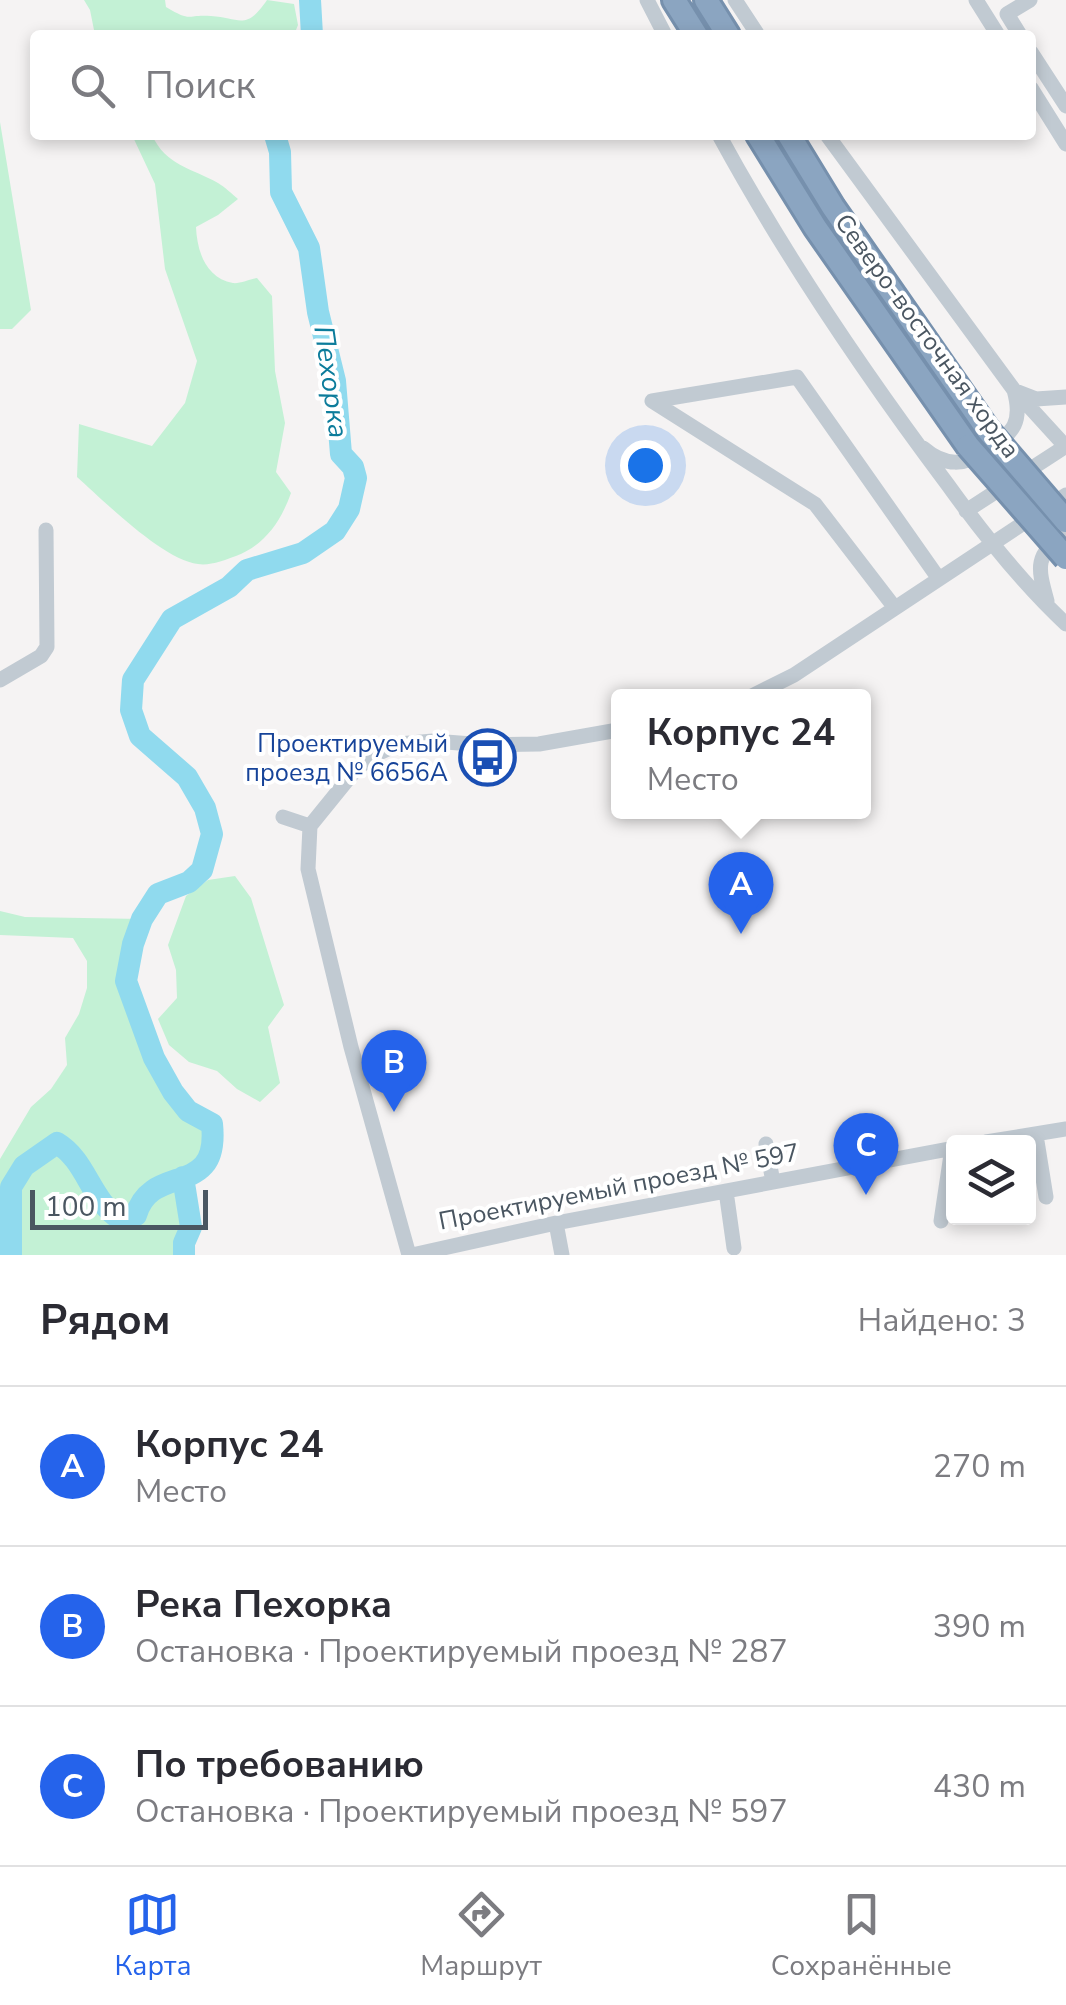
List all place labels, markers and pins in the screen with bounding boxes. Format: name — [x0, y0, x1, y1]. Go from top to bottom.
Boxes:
place label: Проектируемый проезд № 6656А — [245, 727, 448, 790]
bus stop icon: Проектируемый проезд № 6656А — [457, 728, 517, 788]
pin: A — [708, 852, 774, 934]
pin: B — [362, 1030, 426, 1112]
pin: C — [834, 1112, 898, 1195]

